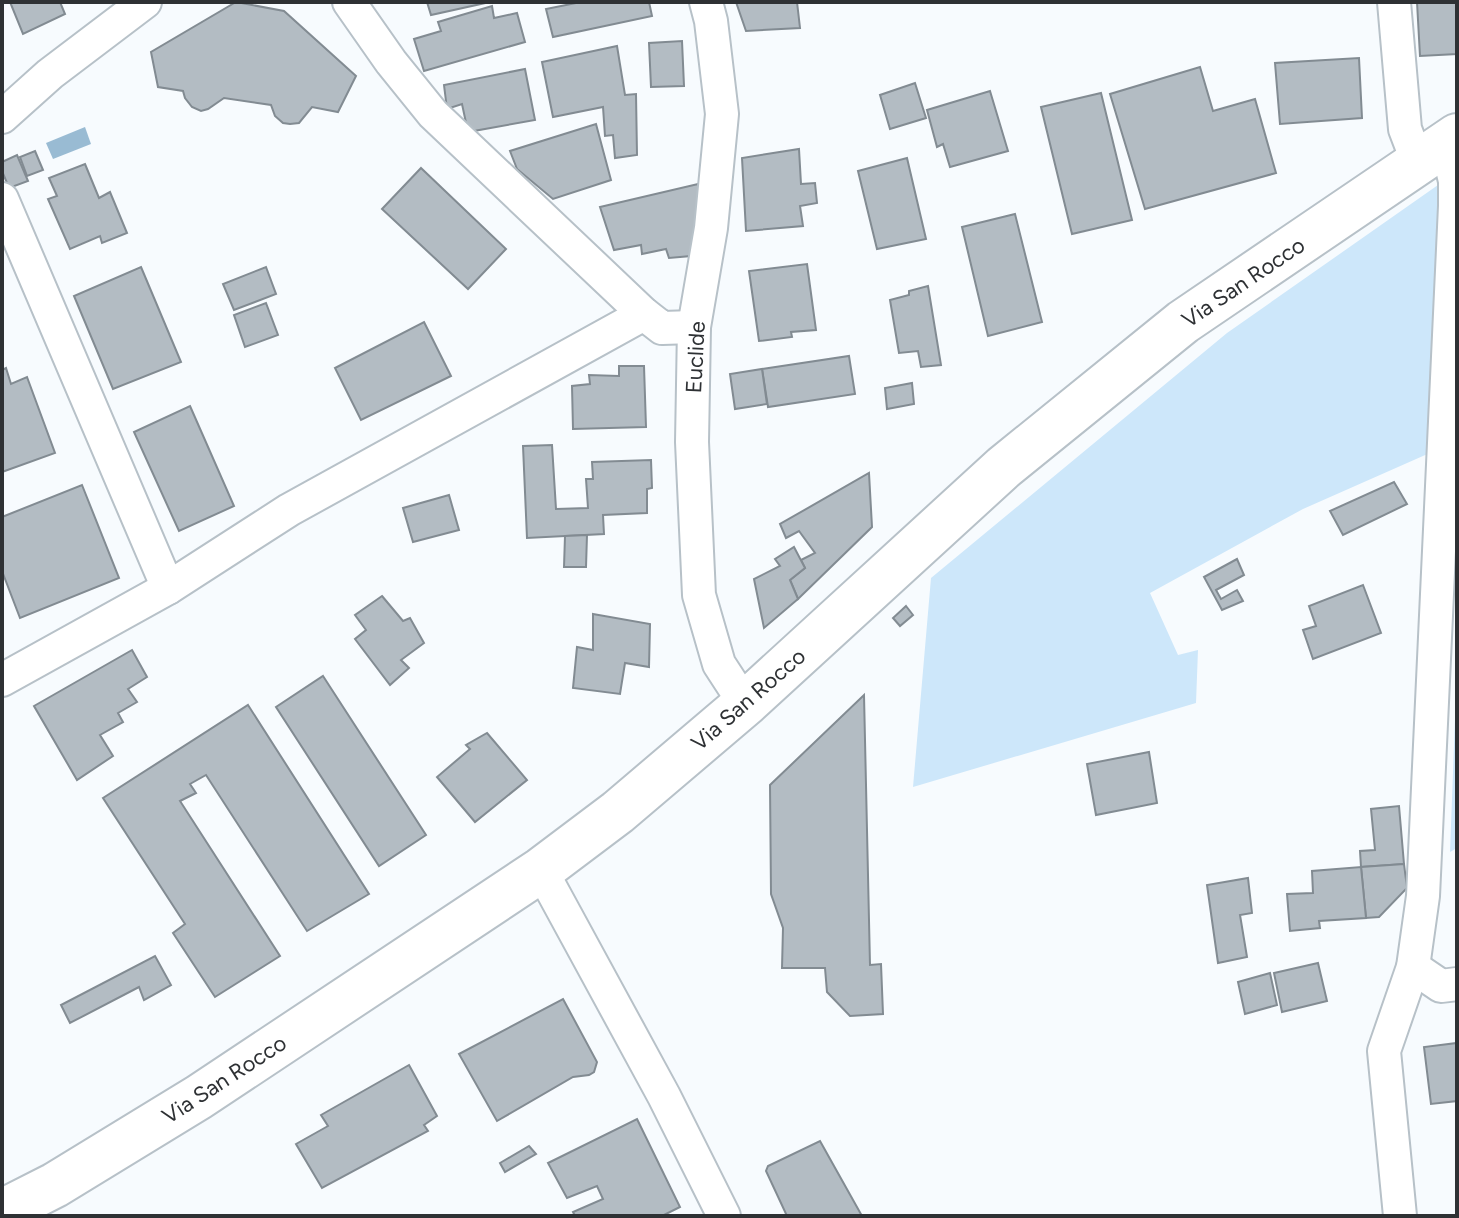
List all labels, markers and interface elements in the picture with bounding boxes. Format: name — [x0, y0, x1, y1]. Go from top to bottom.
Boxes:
street label: Via San Rocco — [1177, 231, 1310, 333]
street label: Euclide — [680, 320, 711, 394]
street label: Via San Rocco — [686, 642, 811, 756]
street label: Via San Rocco — [157, 1029, 291, 1130]

